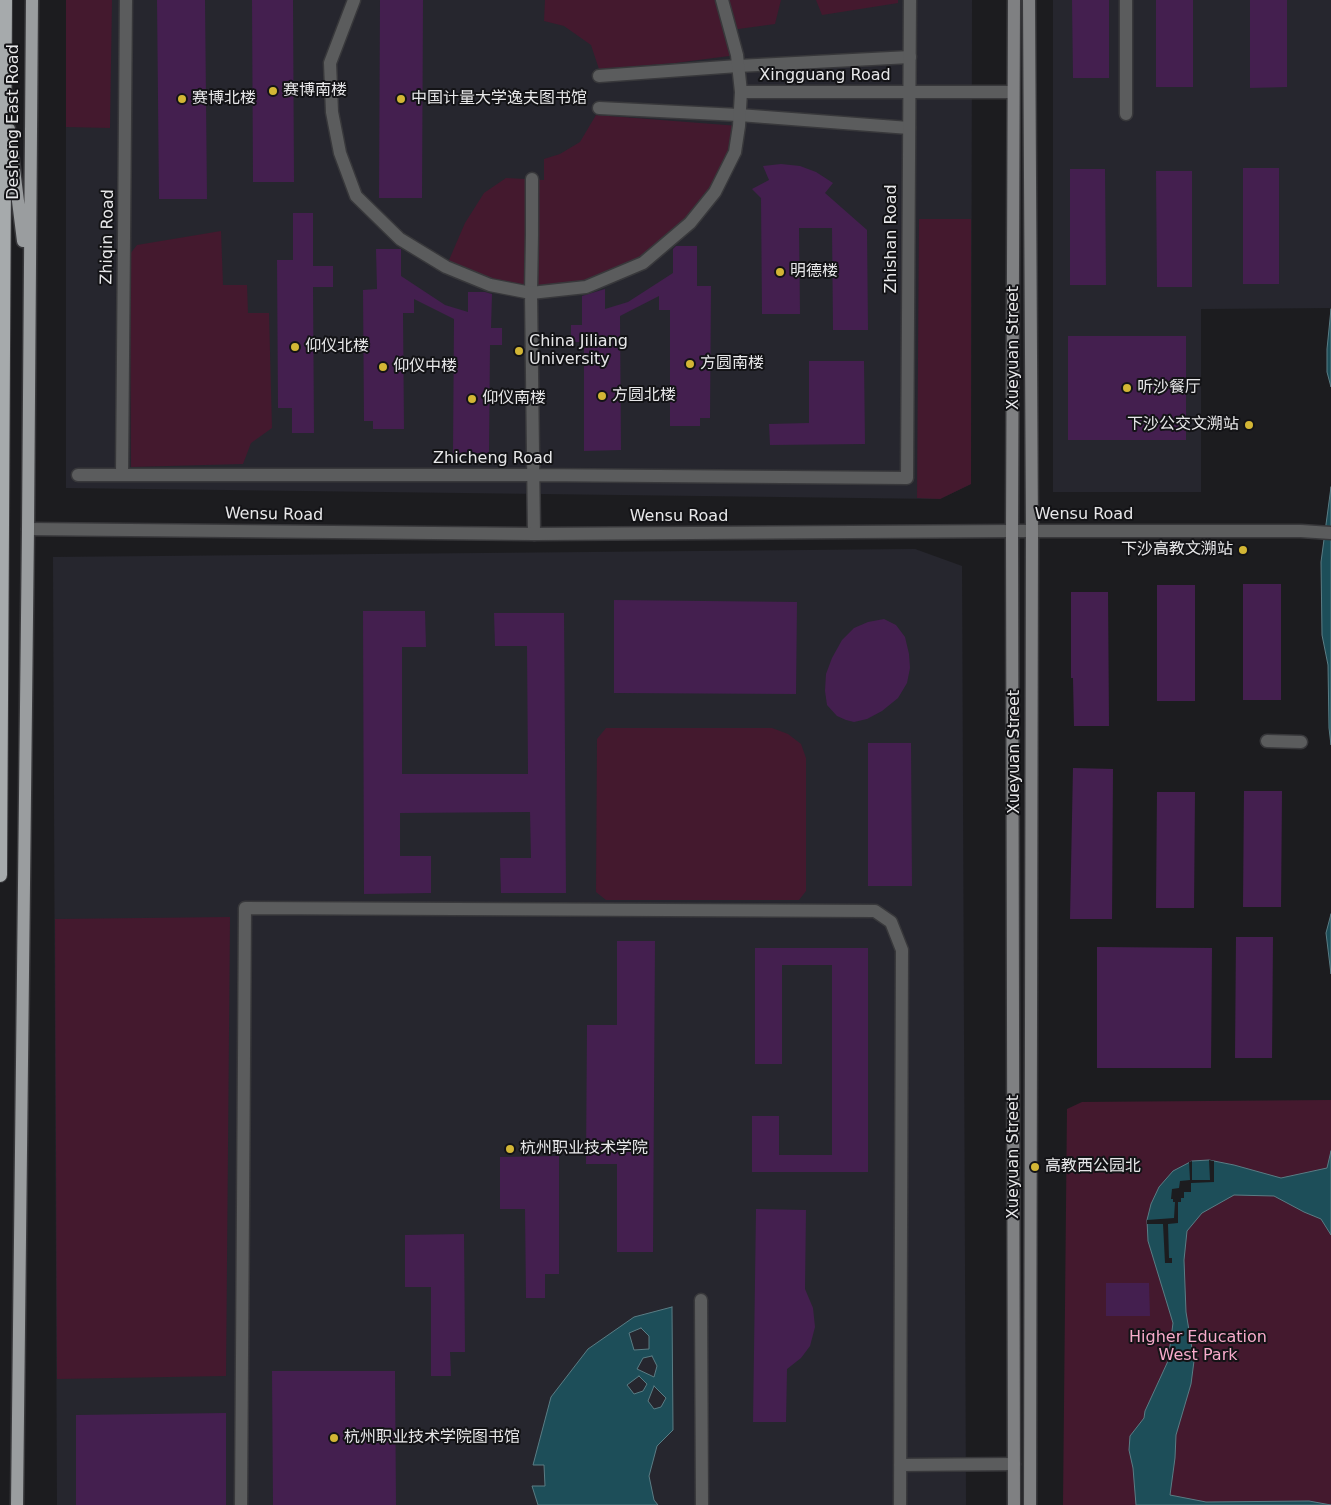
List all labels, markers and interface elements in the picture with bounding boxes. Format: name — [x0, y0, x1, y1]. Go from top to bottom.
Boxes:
street label: Desheng East Road — [4, 44, 24, 200]
street label: Xingguang Road — [759, 66, 891, 86]
place label: 赛博南楼 — [283, 81, 347, 101]
marker: 赛博南楼 — [267, 85, 279, 97]
place label: 赛博北楼 — [192, 89, 256, 109]
place label: 中国计量大学逸夫图书馆 — [411, 89, 587, 109]
marker: 赛博北楼 — [176, 93, 188, 105]
marker: 中国计量大学逸夫图书馆 — [395, 93, 407, 105]
street label: Zhishan Road — [882, 184, 902, 294]
street label: Zhiqin Road — [98, 189, 118, 285]
place label: 明德楼 — [790, 262, 838, 282]
marker: 明德楼 — [774, 266, 786, 278]
street label: Xueyuan Street — [1004, 286, 1024, 410]
place label: China Jiliang University — [529, 332, 628, 370]
place label: 仰仪北楼 — [305, 337, 369, 357]
marker: 仰仪北楼 — [289, 341, 301, 353]
marker: China Jiliang University — [513, 345, 525, 357]
place label: 方圆南楼 — [700, 354, 764, 374]
place label: 仰仪中楼 — [393, 357, 457, 377]
marker: 方圆南楼 — [684, 358, 696, 370]
marker: 仰仪中楼 — [377, 361, 389, 373]
place label: 听沙餐厅 — [1137, 378, 1201, 398]
marker: 听沙餐厅 — [1121, 382, 1133, 394]
place label: 方圆北楼 — [612, 386, 676, 406]
place label: 仰仪南楼 — [482, 389, 546, 409]
marker: 方圆北楼 — [596, 390, 608, 402]
marker: 仰仪南楼 — [466, 393, 478, 405]
place label: 下沙公交文溯站 — [1127, 415, 1239, 435]
marker: 下沙公交文溯站 — [1243, 419, 1255, 431]
street label: Zhicheng Road — [433, 449, 553, 469]
street label: Wensu Road — [225, 505, 323, 525]
street label: Wensu Road — [1035, 505, 1133, 525]
street label: Wensu Road — [630, 507, 728, 527]
place label: 下沙高教文溯站 — [1121, 540, 1233, 560]
marker: 下沙高教文溯站 — [1237, 544, 1249, 556]
street label: Xueyuan Street — [1005, 690, 1025, 814]
street label: Xueyuan Street — [1004, 1095, 1024, 1219]
place label: 杭州职业技术学院 — [520, 1139, 648, 1159]
marker: 杭州职业技术学院 — [504, 1143, 516, 1155]
place label: 高教西公园北 — [1045, 1157, 1141, 1177]
marker: 高教西公园北 — [1029, 1161, 1041, 1173]
park label: Higher Education West Park — [1129, 1328, 1267, 1366]
place label: 杭州职业技术学院图书馆 — [344, 1428, 520, 1448]
marker: 杭州职业技术学院图书馆 — [328, 1432, 340, 1444]

